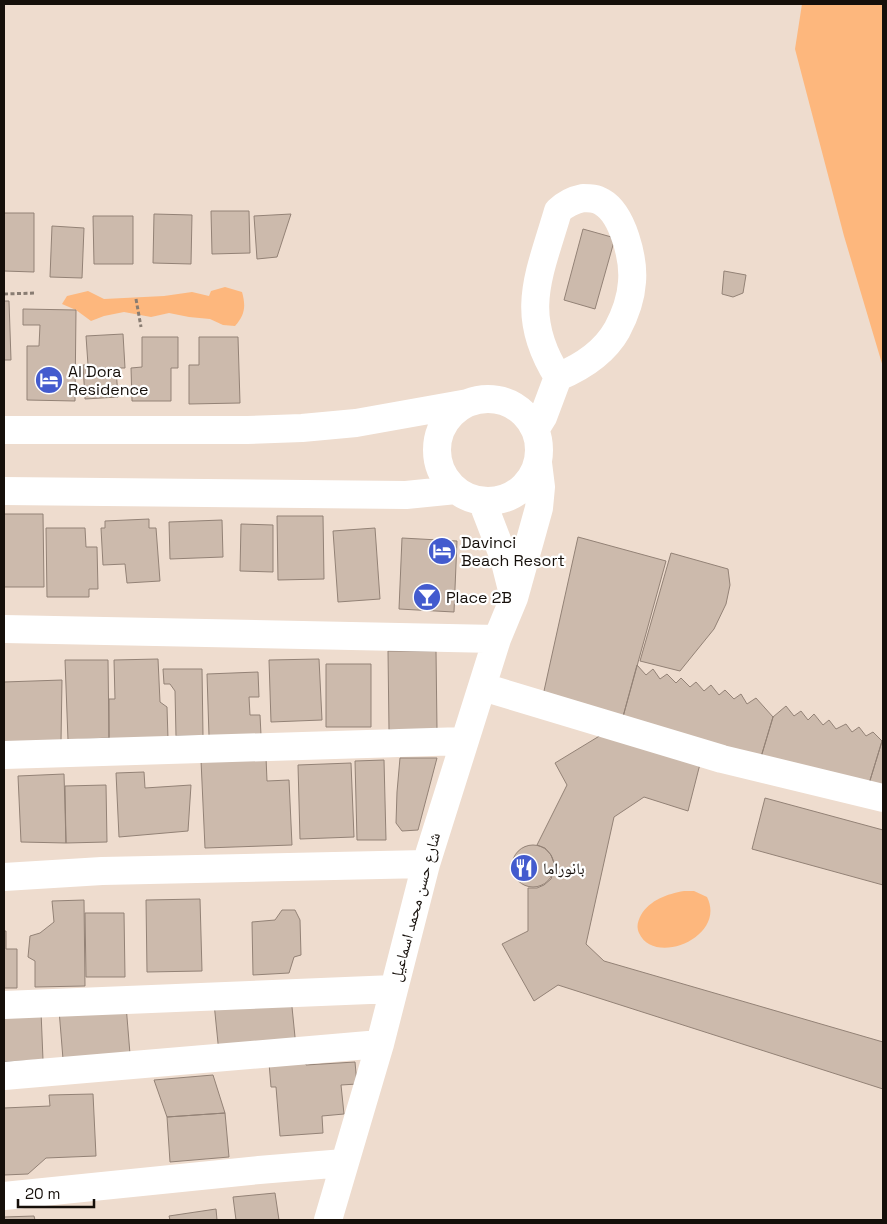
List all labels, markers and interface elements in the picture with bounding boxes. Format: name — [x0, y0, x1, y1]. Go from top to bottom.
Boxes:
place label: Al Dora Residence — [68, 361, 149, 400]
hotel icon: Al Dora Residence — [34, 365, 64, 395]
place label: Davinci Beach Resort — [461, 532, 565, 571]
hotel icon: Davinci Beach Resort — [427, 536, 457, 566]
bar icon: Place 2B — [412, 582, 442, 612]
place label: Place 2B — [446, 587, 512, 608]
street label: شارع حسن محمد اسماعيل — [385, 830, 445, 984]
restaurant icon: بانوراما — [509, 853, 539, 883]
place label: بانوراما — [543, 858, 585, 879]
scale bar — [18, 1176, 94, 1208]
text: 20 m — [25, 1184, 60, 1203]

